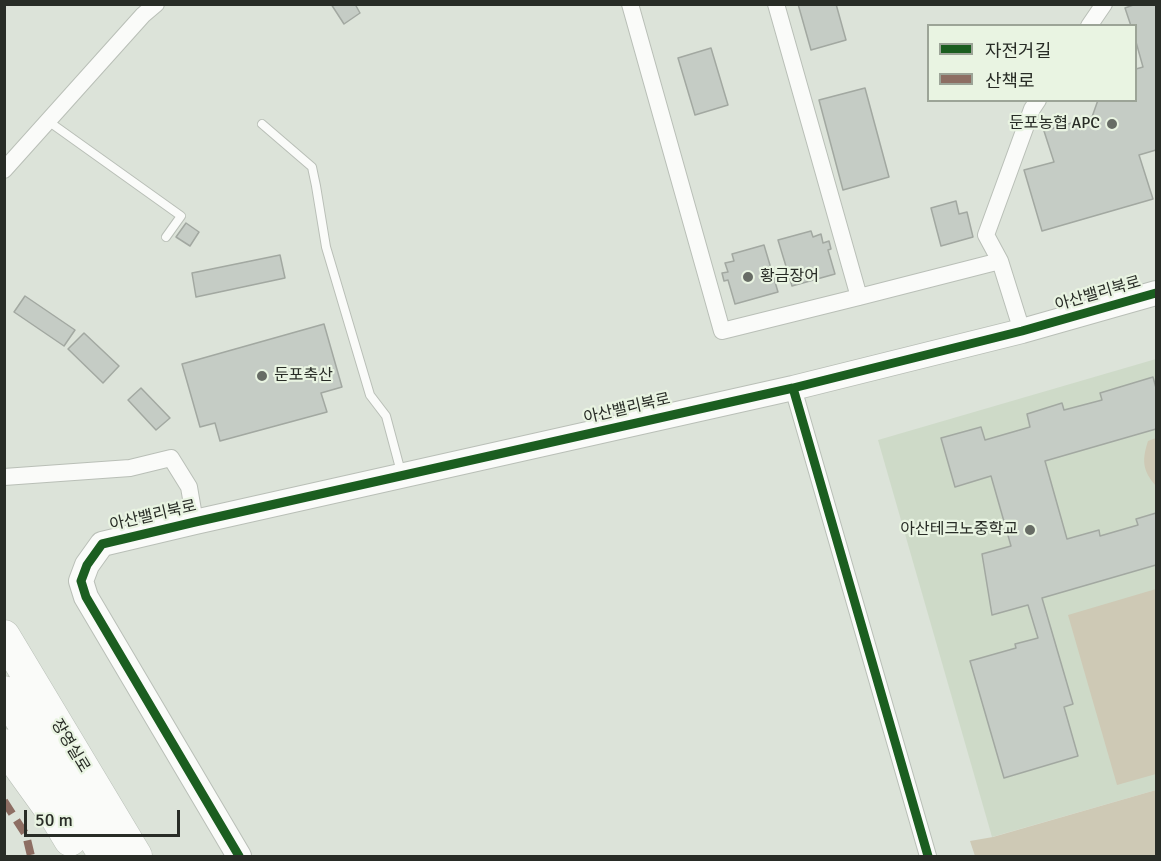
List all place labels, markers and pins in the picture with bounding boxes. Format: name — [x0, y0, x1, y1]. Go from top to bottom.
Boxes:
place label: 둔포농협 APC — [1009, 114, 1100, 134]
marker: 둔포농협 APC — [1105, 117, 1119, 131]
place label: 황금장어 — [760, 267, 819, 287]
marker: 황금장어 — [741, 270, 755, 284]
place label: 둔포축산 — [274, 366, 333, 386]
marker: 둔포축산 — [255, 369, 269, 383]
place label: 아산테크노중학교 — [900, 520, 1018, 540]
marker: 아산테크노중학교 — [1023, 523, 1037, 537]

